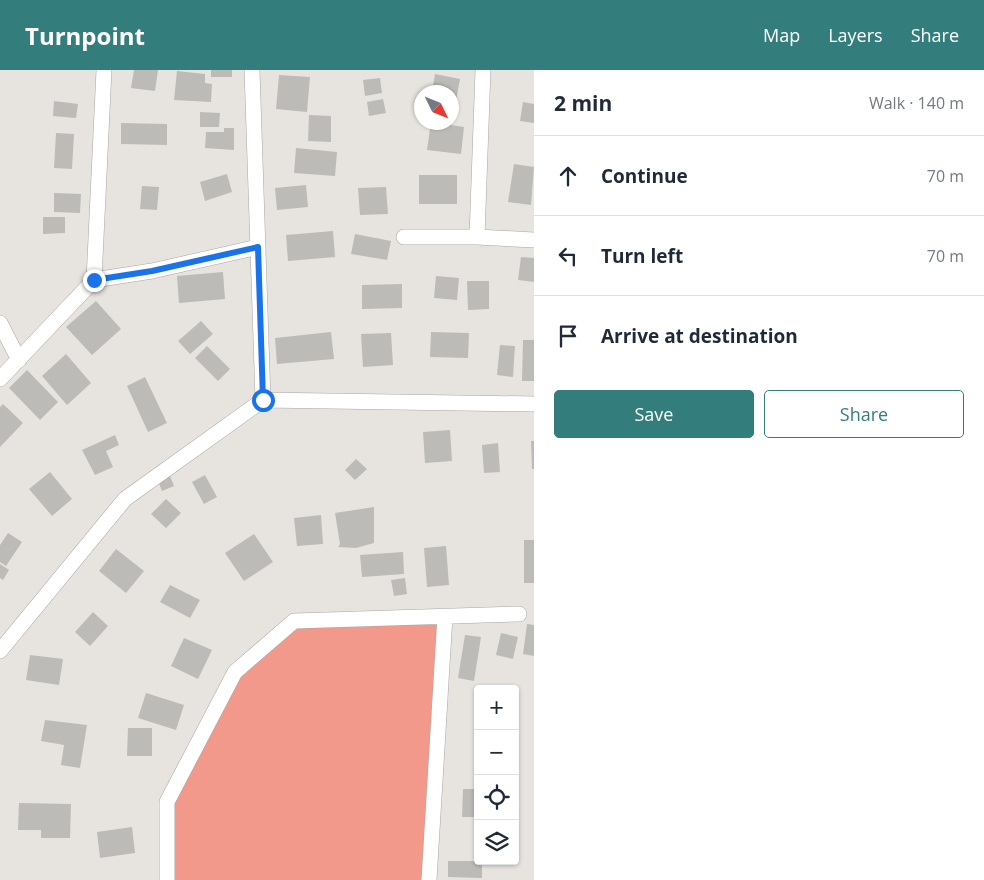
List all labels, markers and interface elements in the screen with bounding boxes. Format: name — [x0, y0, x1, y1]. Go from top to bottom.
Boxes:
text: Turnpoint — [25, 19, 145, 52]
text: Map — [763, 23, 800, 47]
text: Layers — [828, 23, 883, 47]
text: Share — [911, 23, 959, 47]
north arrow — [414, 85, 459, 130]
text: 2 min — [554, 89, 612, 117]
text: Walk · 140 m — [869, 92, 964, 114]
icon: ahead — [554, 162, 582, 190]
text: Continue — [601, 163, 688, 189]
text: 70 m — [927, 165, 964, 187]
icon: left — [554, 242, 582, 270]
text: Turn left — [601, 243, 683, 269]
text: 70 m — [927, 245, 964, 267]
route end — [83, 269, 106, 292]
icon: arrive — [554, 322, 582, 350]
text: Arrive at destination — [601, 323, 798, 349]
route start — [252, 389, 275, 412]
button: Save — [554, 390, 754, 438]
button: Share — [764, 390, 964, 438]
map controls — [474, 685, 519, 865]
button: + — [474, 685, 519, 730]
button: − — [474, 730, 519, 775]
button: locate — [474, 775, 519, 820]
button: layers — [474, 820, 519, 865]

